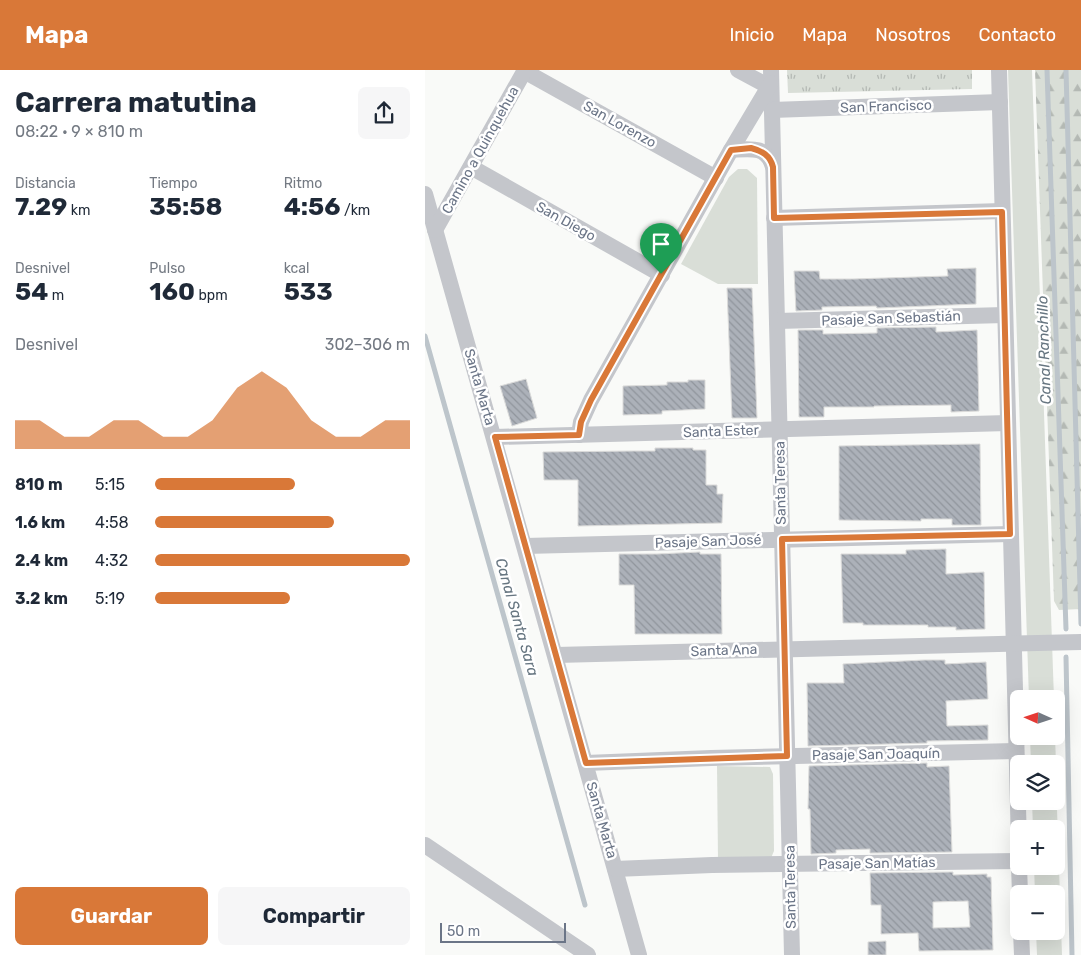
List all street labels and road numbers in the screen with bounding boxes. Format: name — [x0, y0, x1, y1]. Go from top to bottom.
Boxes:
street label: Camino a Quinquehua — [438, 84, 523, 217]
street label: San Francisco — [840, 96, 932, 117]
street label: San Lorenzo — [580, 97, 659, 151]
street label: San Diego — [533, 198, 599, 245]
street label: Pasaje San Sebastián — [821, 308, 961, 329]
street label: Santa Marta — [460, 347, 499, 427]
street label: Santa Ester — [683, 422, 760, 441]
street label: Santa Teresa — [771, 441, 790, 525]
street label: Pasaje San José — [654, 531, 762, 552]
street label: Santa Ana — [690, 641, 758, 660]
street label: Pasaje San Joaquín — [812, 745, 940, 764]
street label: Santa Marta — [582, 780, 621, 860]
street label: Santa Teresa — [781, 845, 800, 929]
street label: Pasaje San Matías — [818, 854, 936, 873]

